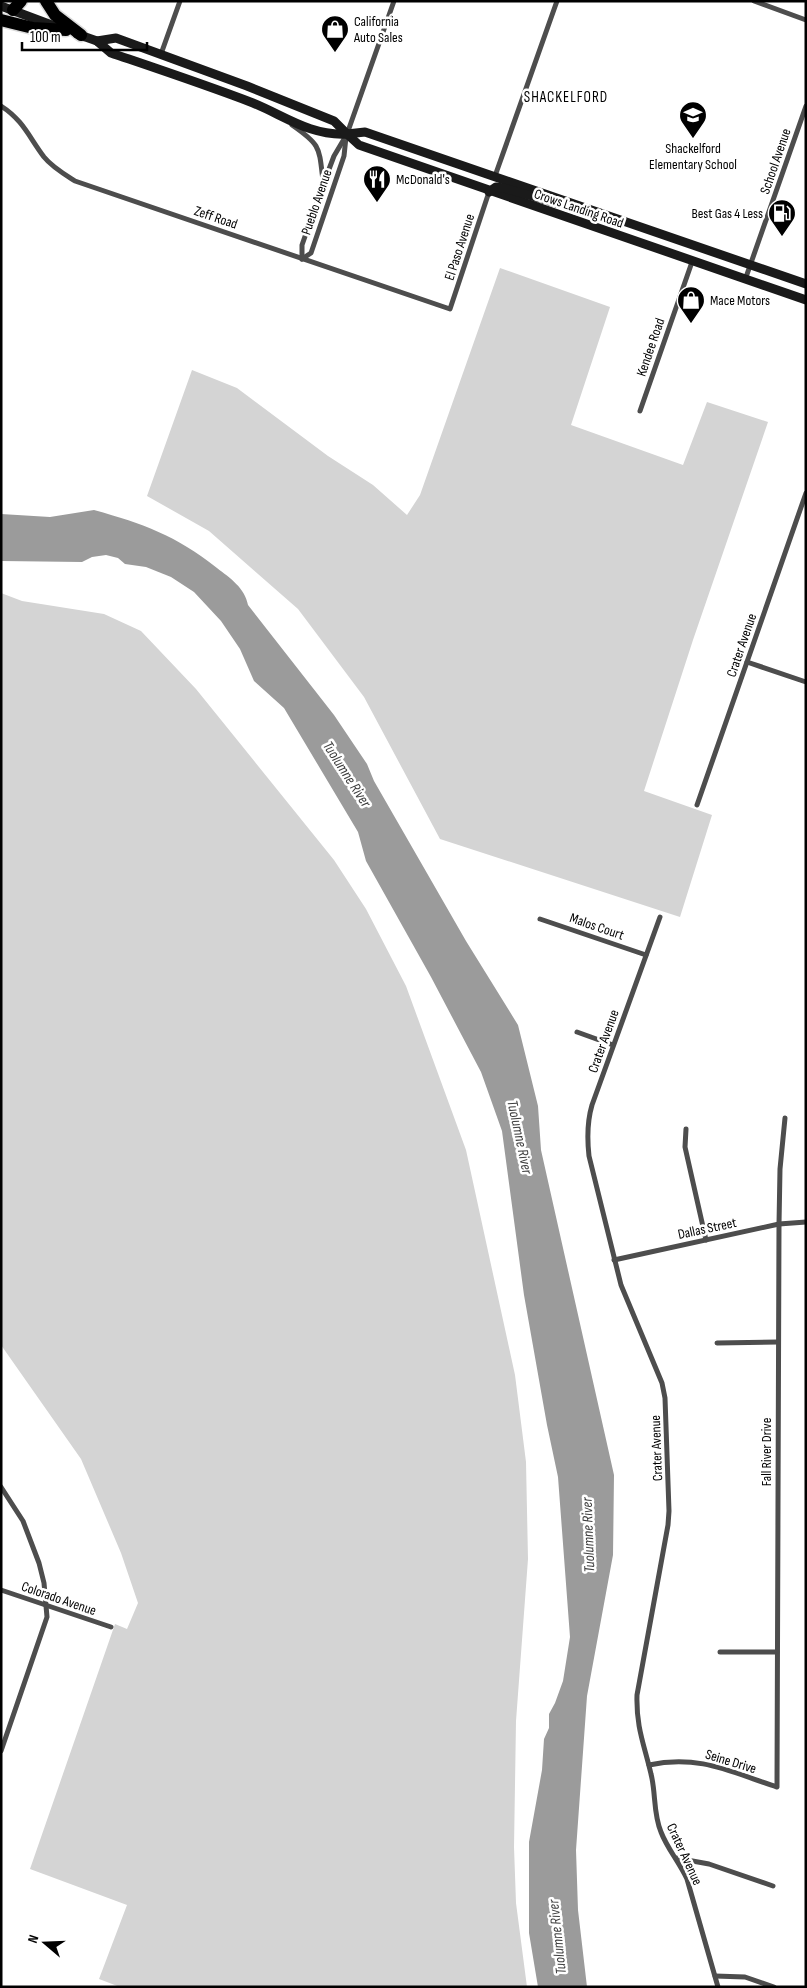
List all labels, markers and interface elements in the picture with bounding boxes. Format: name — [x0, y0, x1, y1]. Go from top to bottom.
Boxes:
place label: California Auto Sales — [353, 13, 403, 46]
shop icon: California Auto Sales — [320, 14, 350, 53]
scale bar — [22, 20, 148, 52]
text: 100 m — [30, 28, 61, 47]
district label: SHACKELFORD — [524, 88, 608, 107]
school or university icon: Shackelford Elementary School — [678, 100, 708, 139]
street label: School Avenue — [756, 126, 795, 196]
place label: Shackelford Elementary School — [649, 140, 737, 173]
restaurant icon: McDonald's — [362, 164, 392, 203]
street label: Pueblo Avenue — [297, 167, 336, 237]
place label: McDonald's — [396, 171, 450, 188]
street label: Crows Landing Road — [532, 185, 626, 232]
fuel station icon: Best Gas 4 Less — [767, 198, 797, 237]
street label: Zeff Road — [192, 202, 240, 233]
place label: Best Gas 4 Less — [691, 205, 763, 222]
street label: El Paso Avenue — [441, 212, 478, 283]
shop icon: Mace Motors — [676, 285, 706, 324]
place label: Mace Motors — [710, 292, 770, 309]
street label: Kendee Road — [633, 316, 668, 378]
street label: Crater Avenue — [723, 611, 760, 679]
water label: Tuolumne River — [318, 738, 375, 812]
street label: Malos Court — [568, 909, 626, 944]
street label: Crater Avenue — [584, 1007, 623, 1075]
water label: Tuolumne River — [502, 1098, 537, 1177]
street label: Dallas Street — [676, 1214, 738, 1243]
street label: Crater Avenue — [647, 1415, 666, 1481]
street label: Fall River Drive — [758, 1418, 775, 1486]
water label: Tuolumne River — [578, 1496, 599, 1573]
street label: Colorado Avenue — [19, 1578, 99, 1619]
street label: Seine Drive — [703, 1746, 758, 1777]
street label: Crater Avenue — [663, 1821, 706, 1888]
water label: Tuolumne River — [544, 1898, 571, 1975]
north arrow — [20, 1918, 70, 1968]
text: N — [24, 1933, 42, 1945]

